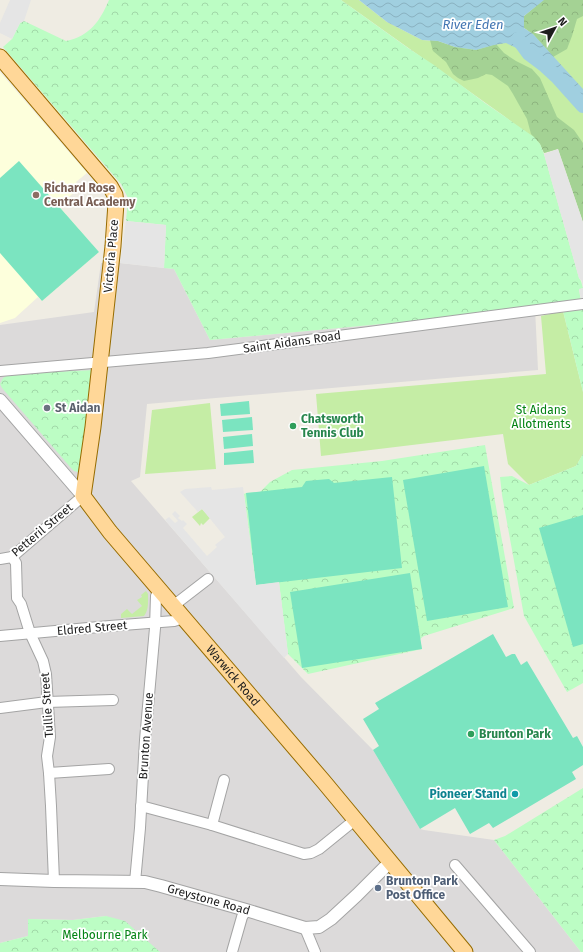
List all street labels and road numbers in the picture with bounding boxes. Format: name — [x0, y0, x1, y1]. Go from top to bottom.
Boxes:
street label: Victoria Place — [101, 219, 121, 293]
street label: Saint Aidans Road — [242, 328, 342, 356]
street label: Petteril Street — [9, 500, 76, 560]
street label: Eldred Street — [56, 618, 128, 638]
street label: Warwick Road — [203, 642, 263, 709]
street label: Tullie Street — [38, 671, 56, 738]
street label: Brunton Avenue — [136, 692, 156, 780]
street label: Greystone Road — [166, 881, 252, 918]

